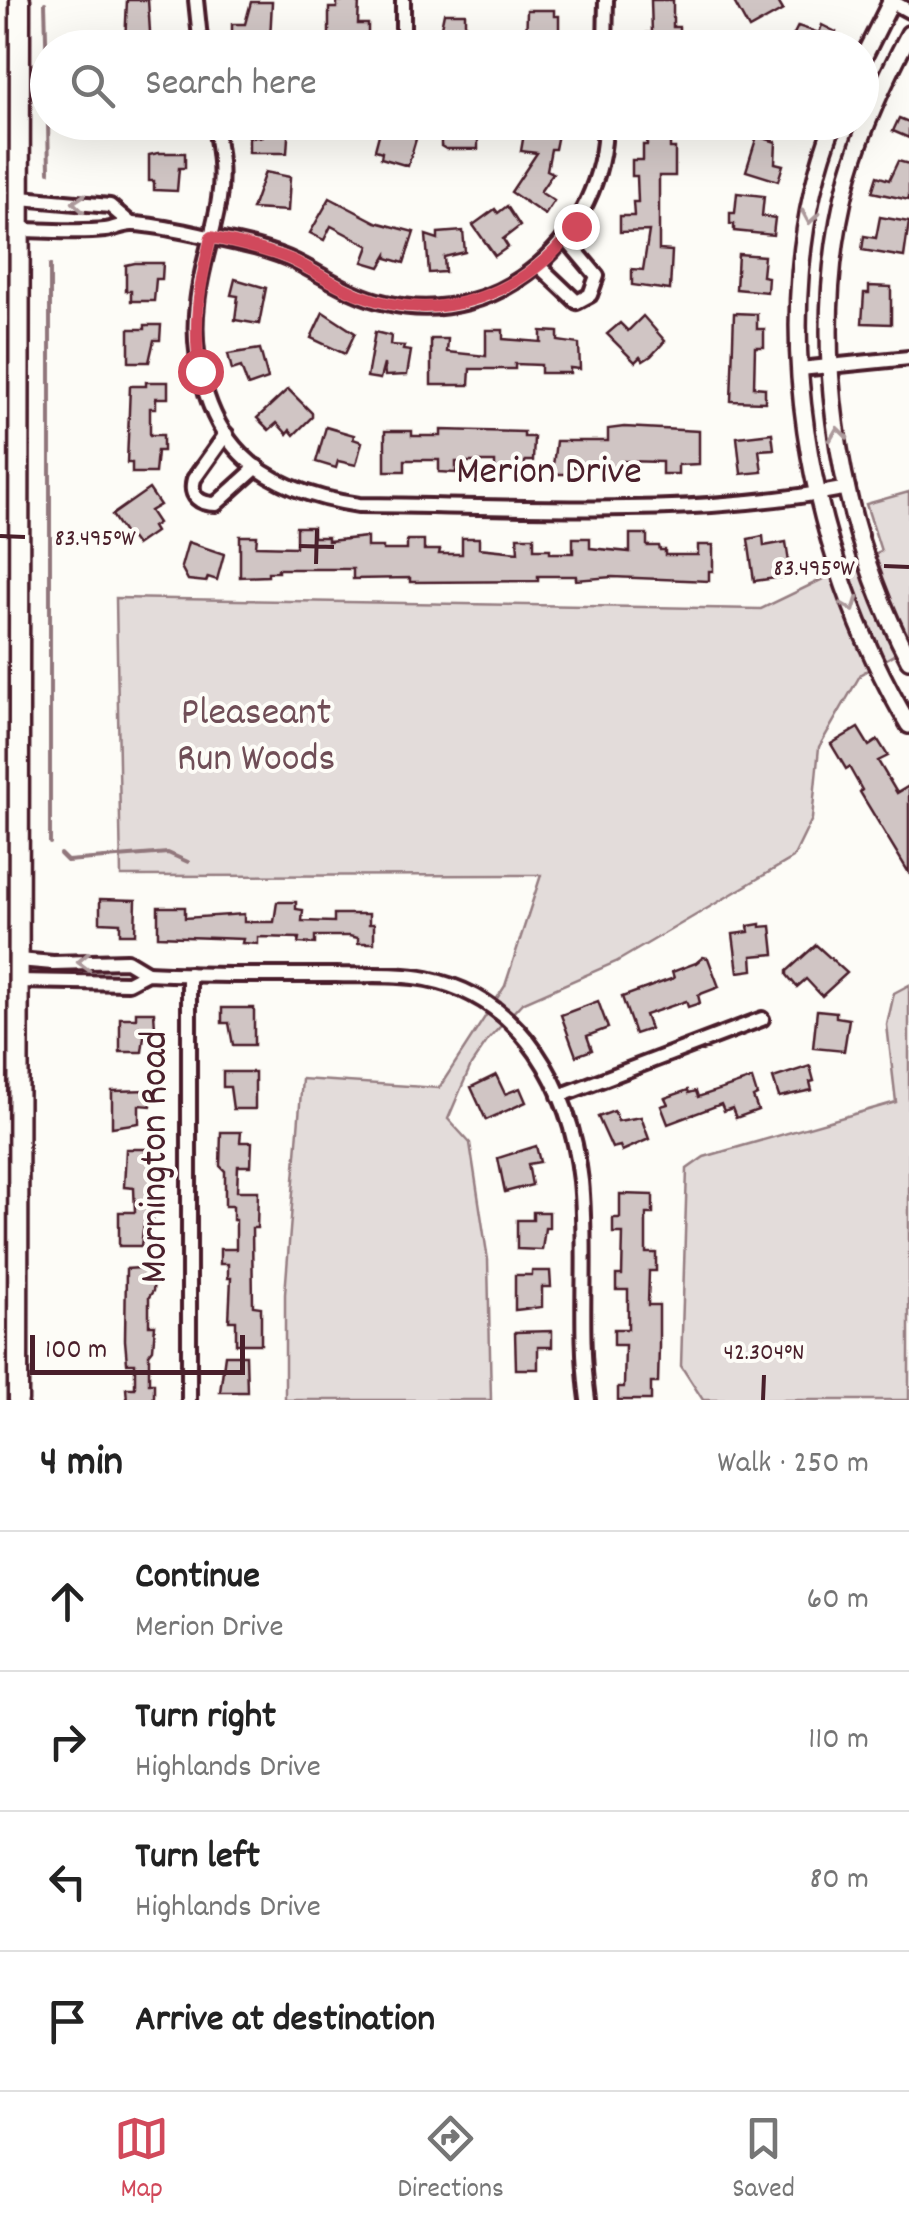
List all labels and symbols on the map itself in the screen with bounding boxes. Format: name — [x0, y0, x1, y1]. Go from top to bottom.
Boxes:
one-way arrow — [70, 193, 86, 215]
route end — [554, 204, 600, 250]
one-way arrow — [800, 208, 821, 225]
route start — [178, 349, 224, 395]
one-way arrow — [828, 426, 849, 443]
street label: Merion Drive — [456, 446, 642, 503]
text: 83.495°W — [54, 522, 136, 558]
text: 83.495°W — [773, 552, 855, 588]
one-way arrow — [839, 595, 860, 612]
park label: Pleaseant Run Woods — [177, 687, 335, 790]
one-way arrow — [76, 952, 92, 973]
street label: Mornington Road — [129, 1031, 186, 1283]
scale bar — [30, 1330, 245, 1374]
text: 42.304°N — [724, 1336, 804, 1372]

